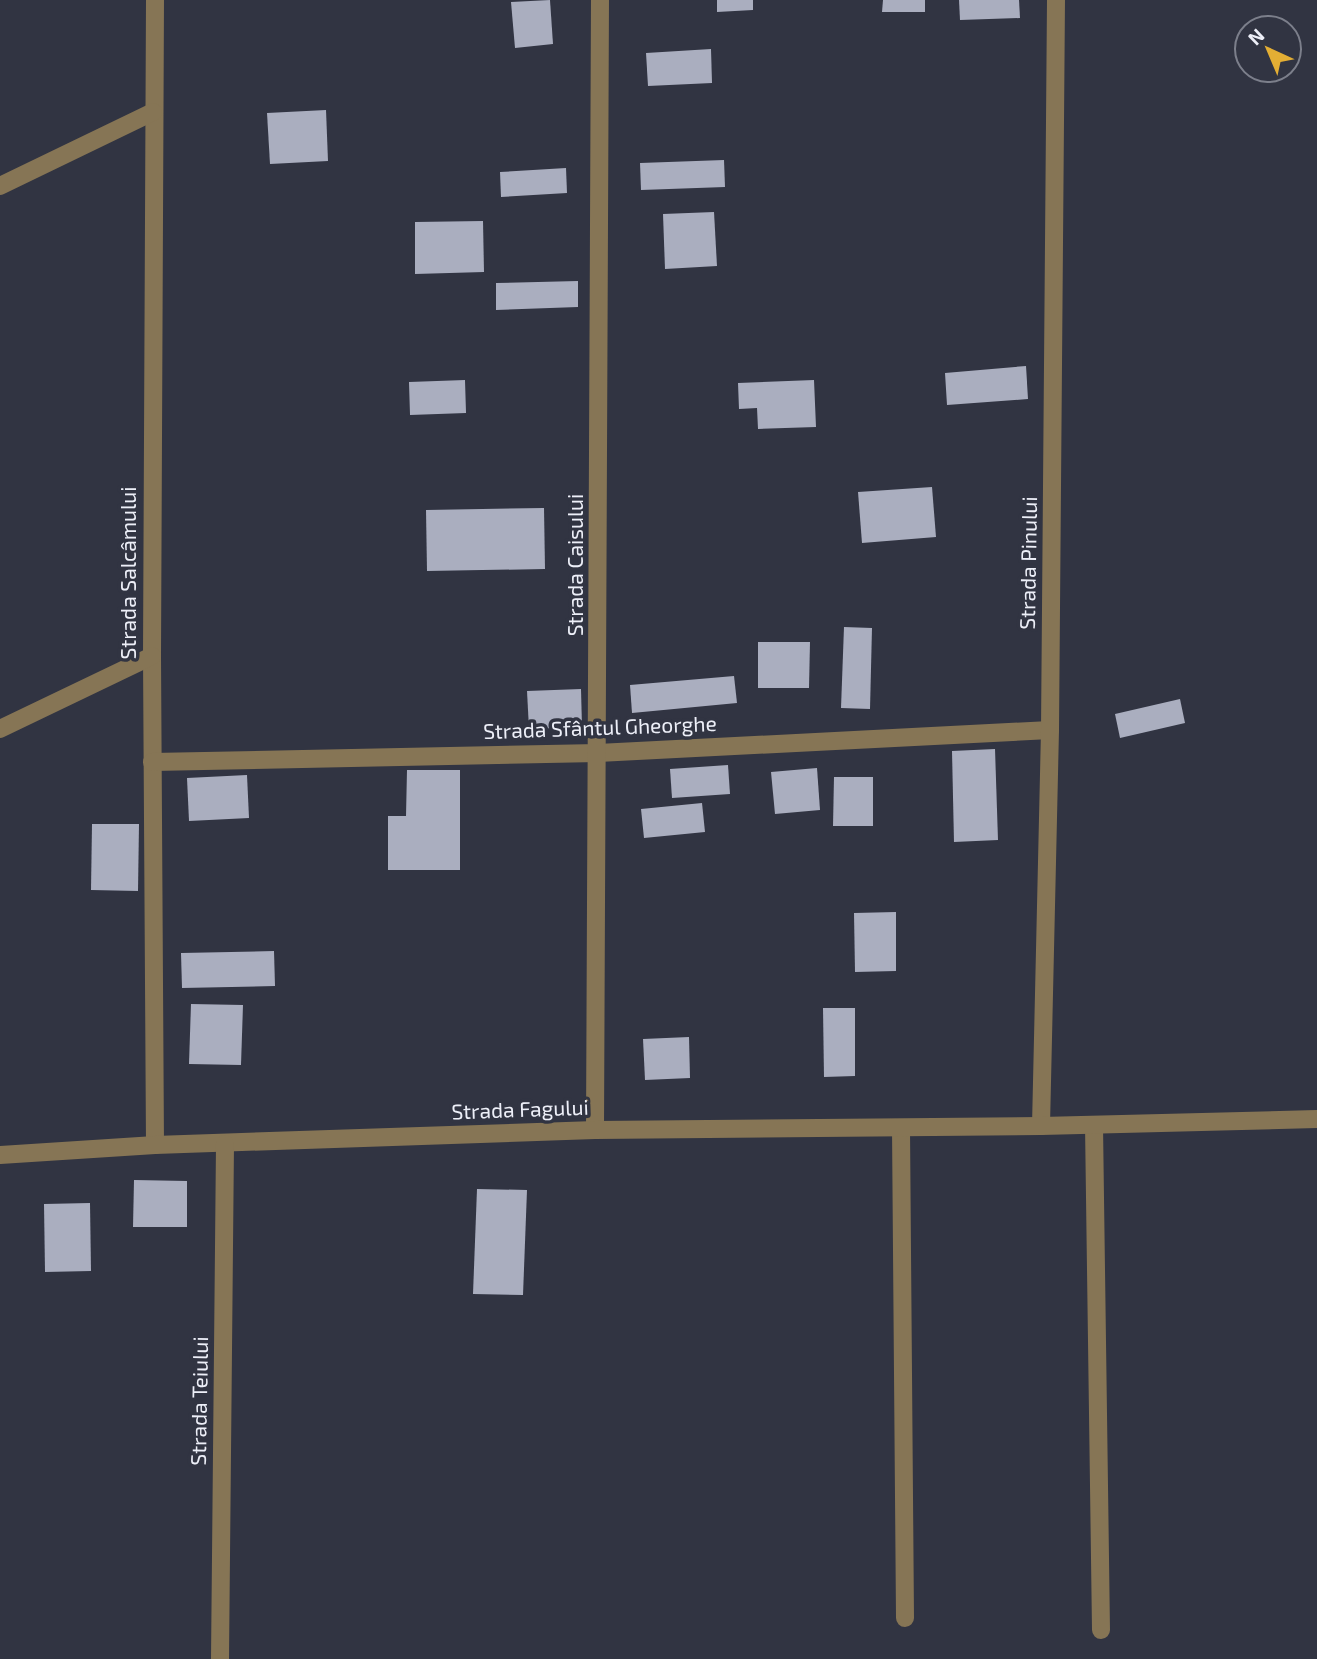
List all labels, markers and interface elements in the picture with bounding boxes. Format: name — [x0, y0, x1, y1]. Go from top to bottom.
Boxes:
north arrow — [1233, 14, 1303, 84]
text: N — [1243, 23, 1269, 49]
street label: Strada Salcâmului — [115, 487, 140, 659]
street label: Strada Caisului — [562, 494, 587, 636]
street label: Strada Pinului — [1014, 496, 1041, 630]
street label: Strada Sfântul Gheorghe — [483, 710, 717, 743]
street label: Strada Fagului — [451, 1094, 589, 1123]
street label: Strada Teiului — [185, 1336, 212, 1466]

